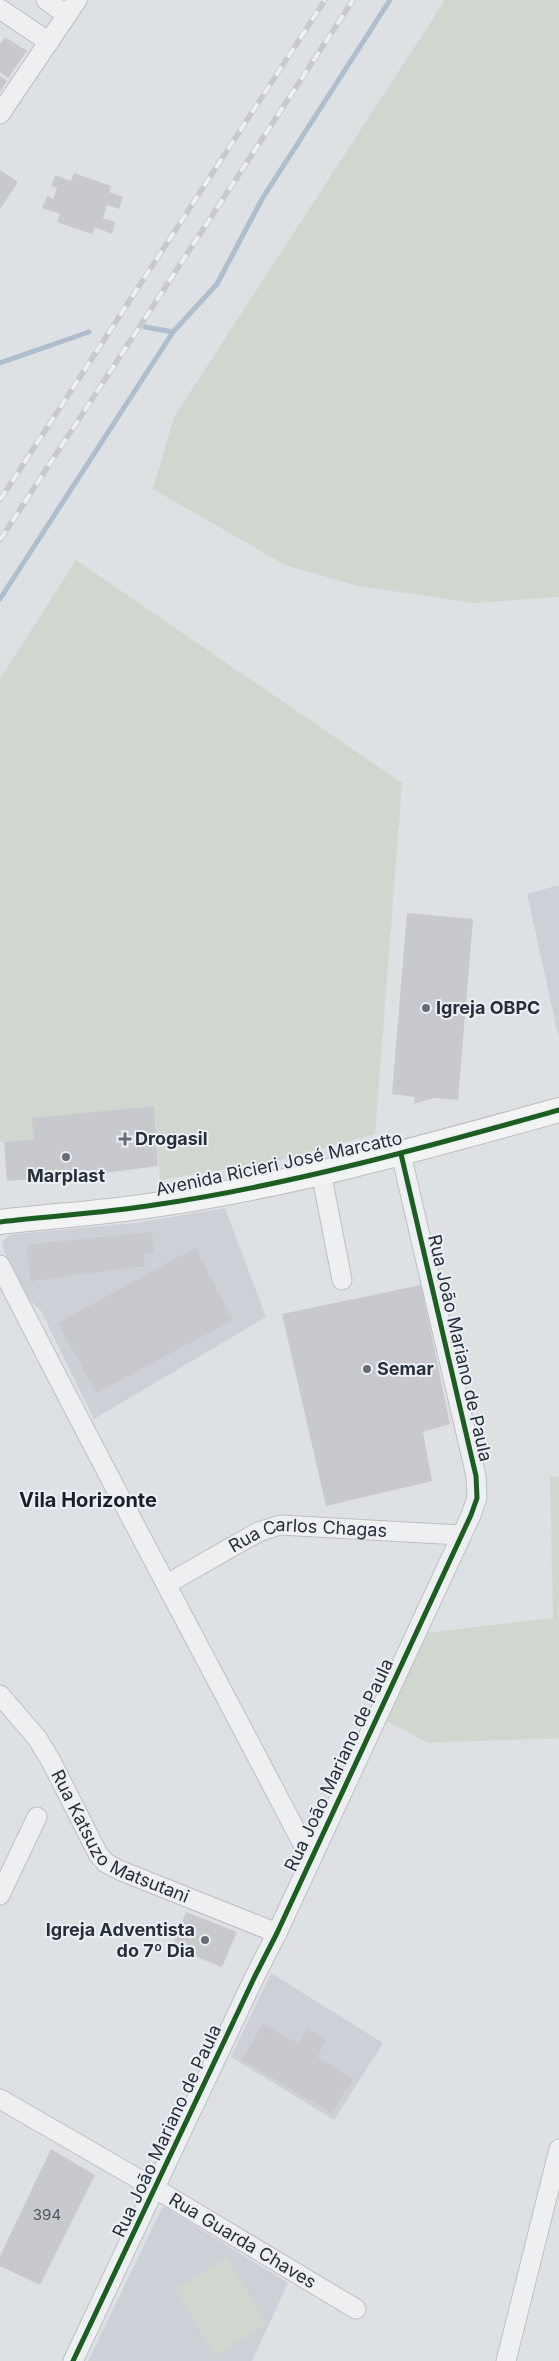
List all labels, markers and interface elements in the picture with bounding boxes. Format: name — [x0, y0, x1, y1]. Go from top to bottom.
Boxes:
place label: Igreja OBPC — [436, 997, 540, 1018]
marker: Igreja OBPC — [420, 1002, 432, 1014]
street label: Avenida Ricieri José Marcatto — [154, 1127, 404, 1200]
place label: Drogasil — [135, 1128, 208, 1149]
marker: Drogasil — [119, 1133, 131, 1145]
marker: Marplast — [60, 1151, 72, 1163]
place label: Marplast — [27, 1165, 105, 1186]
street label: Rua João Mariano de Paula — [424, 1232, 497, 1463]
place label: Semar — [377, 1358, 434, 1379]
marker: Semar — [361, 1363, 373, 1375]
district label: Vila Horizonte — [19, 1488, 157, 1512]
street label: Rua Carlos Chagas — [225, 1514, 388, 1556]
street label: Rua João Mariano de Paula — [280, 1655, 397, 1874]
street label: Rua Katsuzo Matsutani — [47, 1766, 192, 1907]
place label: Igreja Adventista do 7º Dia — [46, 1919, 195, 1961]
marker: Igreja Adventista do 7º Dia — [199, 1934, 211, 1946]
street label: Rua João Mariano de Paula — [108, 2021, 225, 2240]
street label: Rua Guarda Chaves — [165, 2188, 320, 2293]
house number: 394 — [33, 2205, 61, 2224]

